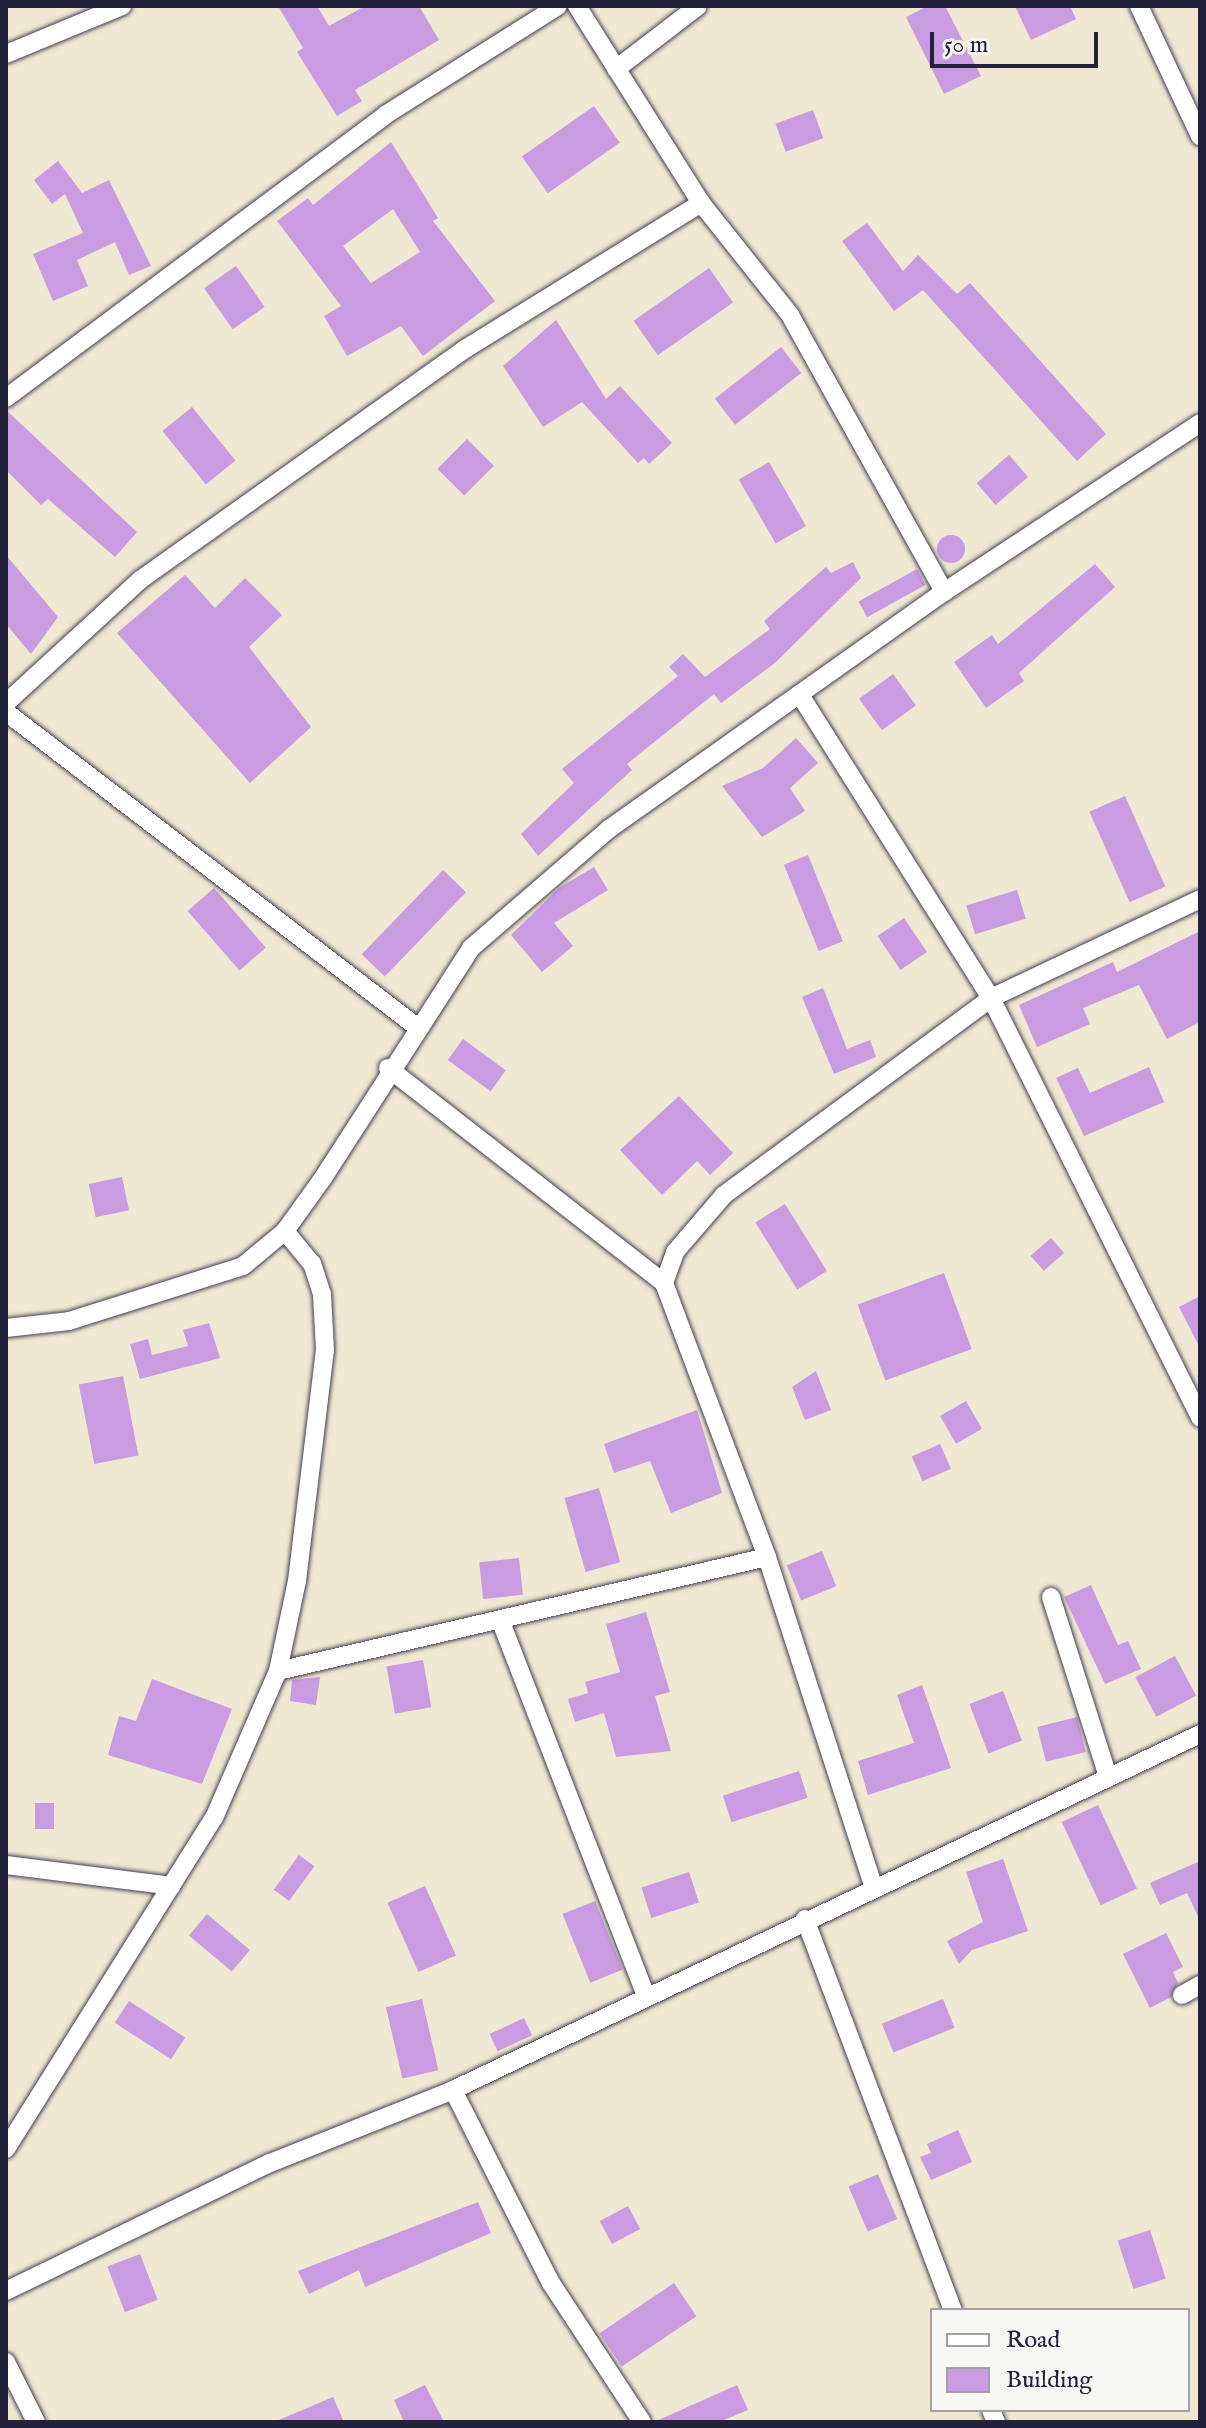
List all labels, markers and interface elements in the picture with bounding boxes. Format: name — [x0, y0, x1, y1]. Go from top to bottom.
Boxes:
scale bar — [934, 16, 1102, 66]
text: 50 m — [944, 30, 988, 61]
legend — [930, 2308, 1190, 2412]
text: Road — [1006, 2325, 1060, 2356]
text: Building — [1006, 2365, 1092, 2396]

